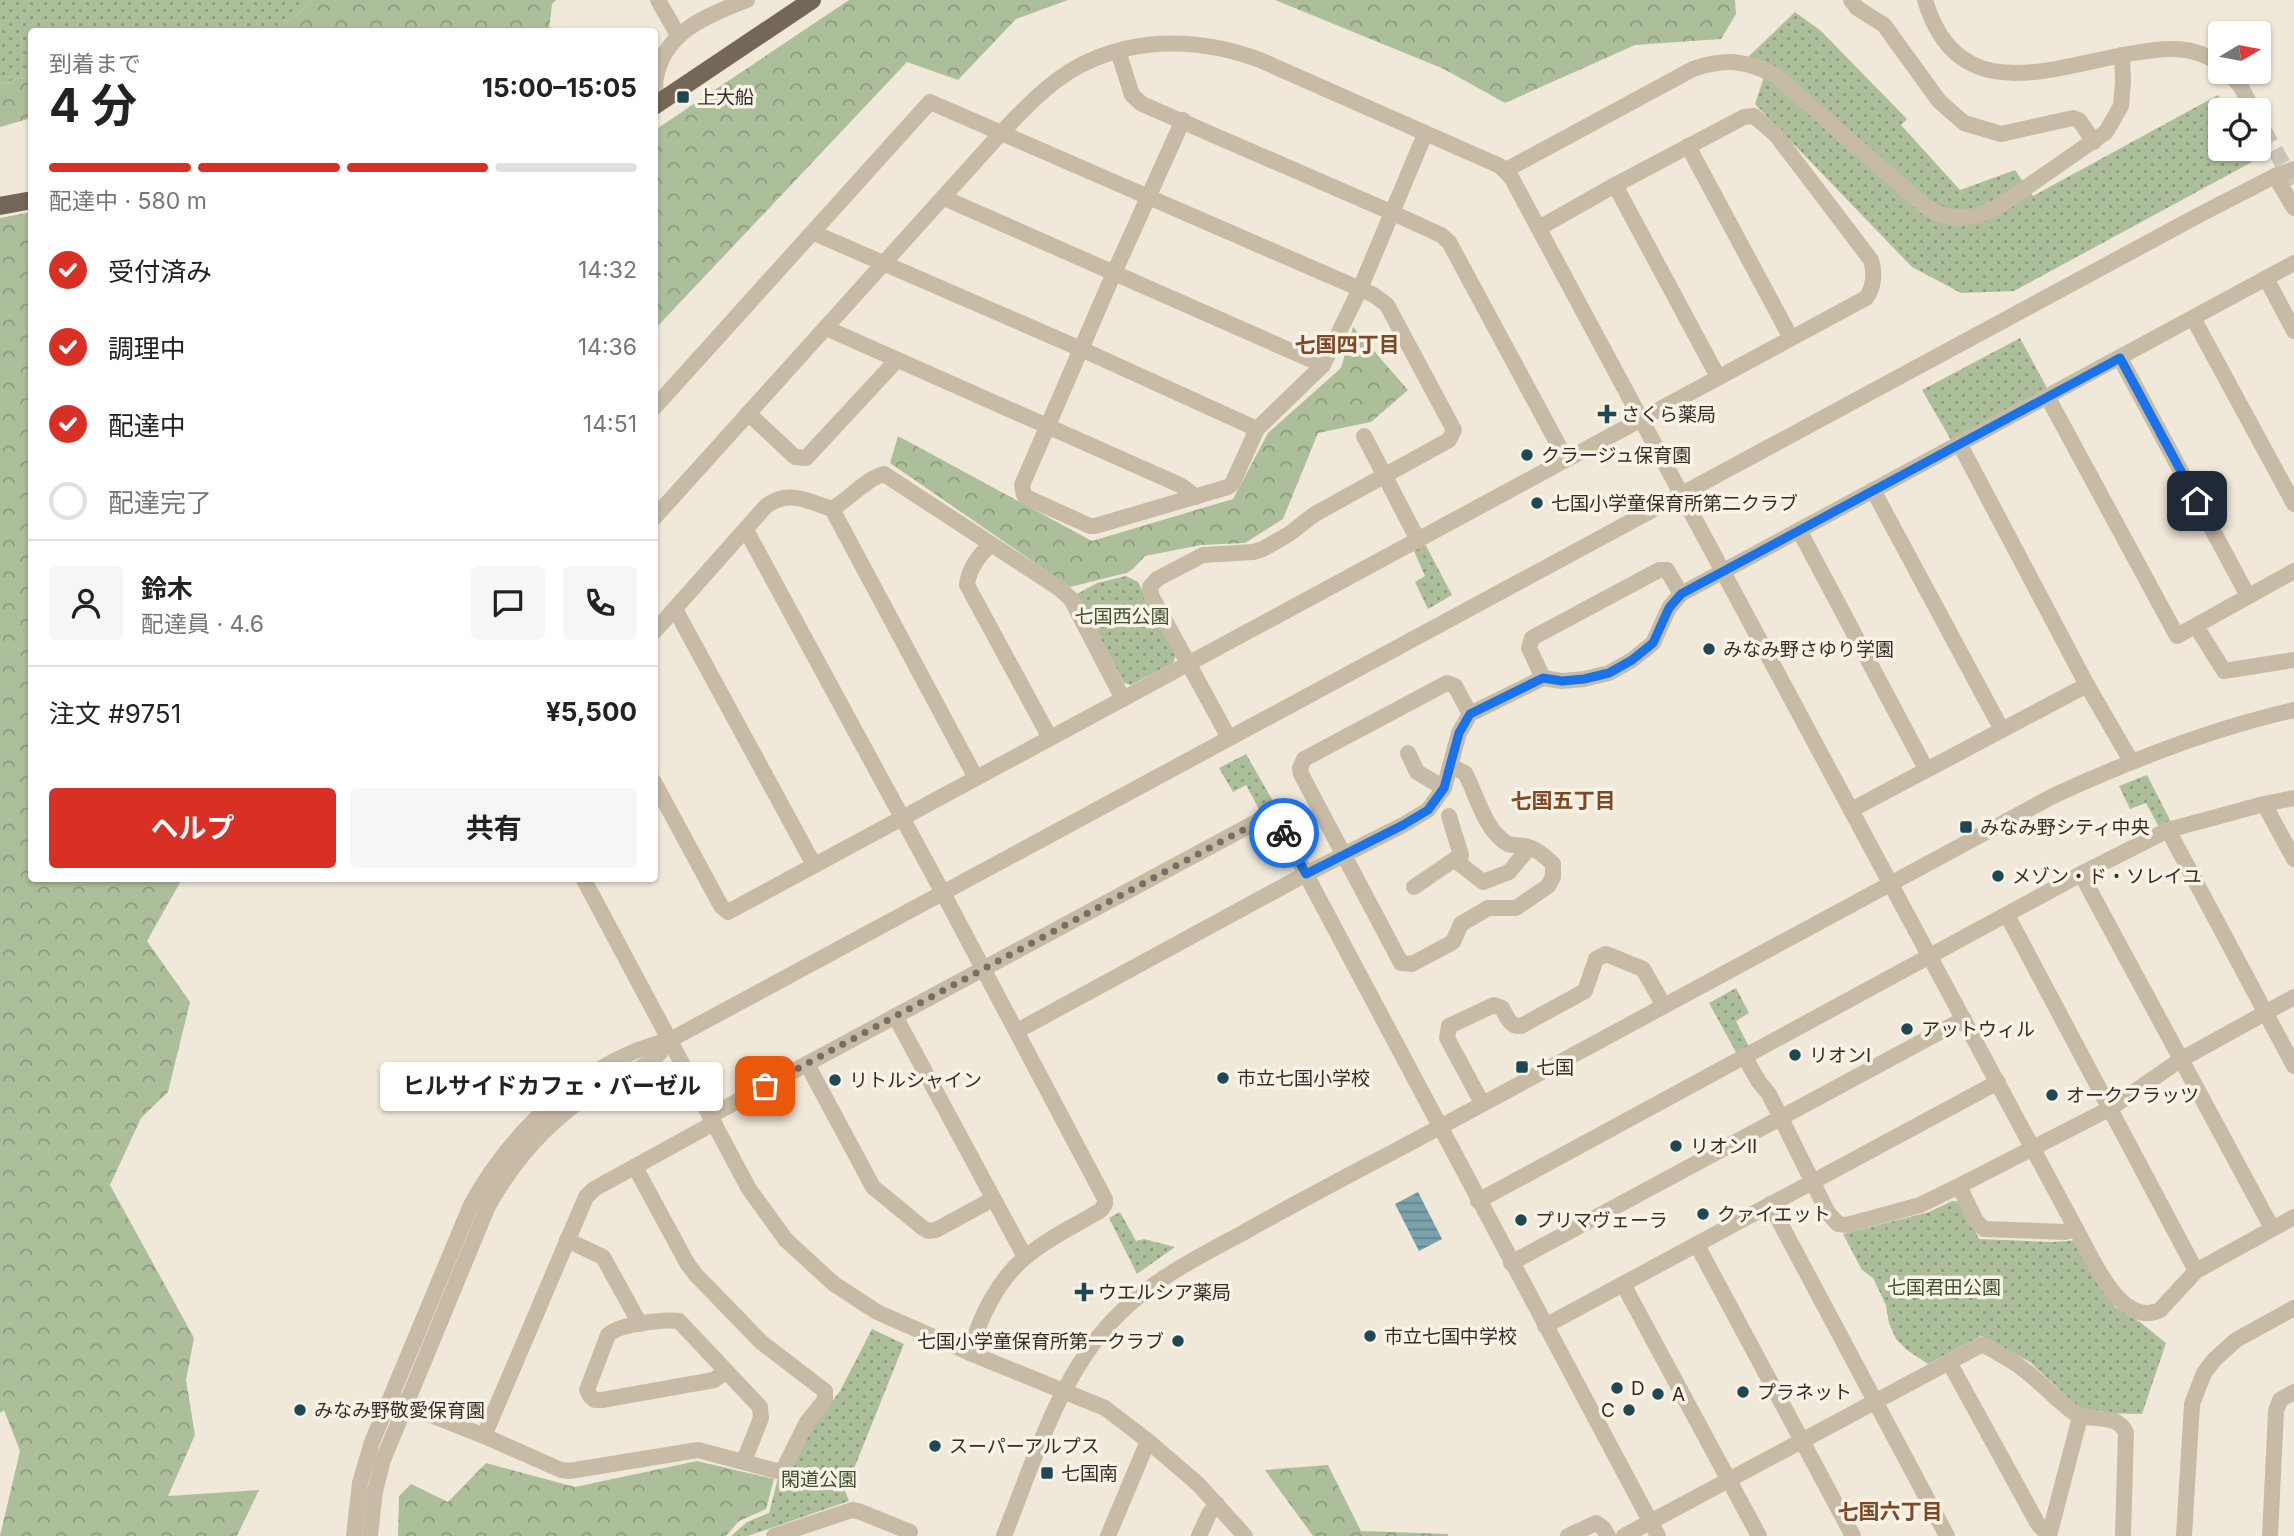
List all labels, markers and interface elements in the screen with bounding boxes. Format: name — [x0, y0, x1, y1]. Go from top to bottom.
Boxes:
north arrow — [2208, 21, 2272, 84]
map controls — [2208, 21, 2271, 161]
text: 到着まで — [49, 50, 141, 78]
text: 15:00–15:05 — [482, 72, 637, 103]
text: 4 分 — [49, 77, 137, 133]
place label: 上大船 — [697, 86, 754, 109]
marker: 上大船 — [675, 89, 691, 105]
button: locate — [2208, 98, 2271, 161]
text: 配達中 · 580 m — [49, 187, 207, 215]
icon: check — [49, 251, 87, 289]
text: 受付済み — [108, 256, 212, 287]
text: 14:32 — [578, 256, 637, 284]
icon: check — [49, 328, 87, 366]
district label: 七国四丁目 — [1295, 332, 1400, 357]
text: 調理中 — [108, 333, 186, 364]
text: 14:36 — [578, 333, 637, 361]
place label: さくら薬局 — [1621, 403, 1716, 426]
icon: check — [49, 405, 87, 443]
marker: さくら薬局 — [1599, 406, 1615, 422]
text: 配達中 — [108, 410, 186, 441]
text: 14:51 — [583, 410, 637, 438]
place label: クラージュ保育園 — [1541, 444, 1691, 467]
marker: クラージュ保育園 — [1519, 447, 1535, 463]
pin — [2167, 471, 2227, 531]
icon: home — [2178, 482, 2216, 520]
text: 配達完了 — [108, 487, 212, 518]
place label: 七国小学童保育所第二クラブ — [1551, 492, 1798, 515]
marker: 七国小学童保育所第二クラブ — [1529, 495, 1545, 511]
button: person — [49, 566, 123, 640]
button: chat — [471, 566, 545, 640]
button: phone — [563, 566, 637, 640]
text: 鈴木 — [141, 573, 193, 604]
park label: 七国西公園 — [1074, 605, 1170, 628]
text: 配達員 · 4.6 — [141, 610, 264, 638]
place label: みなみ野さゆり学園 — [1723, 638, 1894, 661]
marker: みなみ野さゆり学園 — [1701, 641, 1717, 657]
text: ¥5,500 — [546, 696, 637, 727]
text: 注文 #9751 — [49, 698, 181, 729]
button: ヘルプ — [49, 788, 336, 868]
button: 共有 — [350, 788, 637, 868]
district label: 七国五丁目 — [1511, 788, 1616, 813]
courier — [1249, 798, 1319, 868]
icon: bike — [1265, 814, 1303, 852]
place label: みなみ野シティ中央 — [1980, 816, 2150, 839]
marker: みなみ野シティ中央 — [1958, 819, 1974, 835]
place label: メゾン・ド・ソレイユ — [2012, 865, 2202, 888]
marker: メゾン・ド・ソレイユ — [1990, 868, 2006, 884]
place label: アットウィル — [1921, 1018, 2035, 1041]
marker: アットウィル — [1899, 1021, 1915, 1037]
place label: リオンⅠ — [1809, 1044, 1871, 1067]
marker: リオンⅠ — [1787, 1047, 1803, 1063]
pin — [735, 1056, 795, 1116]
place label: 七国 — [1536, 1056, 1574, 1079]
marker: 七国 — [1514, 1059, 1530, 1075]
callout: ヒルサイドカフェ・バーゼル — [380, 1062, 723, 1110]
icon: bag — [746, 1067, 784, 1105]
place label: 市立七国小学校 — [1237, 1067, 1370, 1090]
place label: リトルシャイン — [849, 1069, 982, 1092]
marker: 市立七国小学校 — [1215, 1070, 1231, 1086]
text: ヒルサイドカフェ・バーゼル — [402, 1072, 701, 1100]
marker: リトルシャイン — [827, 1072, 843, 1088]
place label: オークフラッツ — [2066, 1084, 2199, 1107]
marker: オークフラッツ — [2044, 1087, 2060, 1103]
place label: リオンⅡ — [1690, 1135, 1757, 1158]
marker: リオンⅡ — [1668, 1138, 1684, 1154]
place label: クァイエット — [1717, 1203, 1831, 1226]
marker: クァイエット — [1695, 1206, 1711, 1222]
place label: プリマヴェーラ — [1535, 1209, 1668, 1232]
marker: プリマヴェーラ — [1513, 1212, 1529, 1228]
park label: 七国君田公園 — [1887, 1276, 2001, 1299]
place label: ウエルシア薬局 — [1098, 1281, 1231, 1304]
marker: ウエルシア薬局 — [1076, 1284, 1092, 1300]
place label: 市立七国中学校 — [1384, 1325, 1517, 1348]
marker: 市立七国中学校 — [1362, 1328, 1378, 1344]
place label: 七国小学童保育所第一クラブ — [917, 1330, 1164, 1353]
marker: 七国小学童保育所第一クラブ — [1170, 1333, 1186, 1349]
place label: D — [1631, 1377, 1645, 1400]
marker: D — [1609, 1380, 1625, 1396]
place label: プラネット — [1757, 1381, 1852, 1404]
place label: A — [1672, 1383, 1685, 1406]
marker: プラネット — [1735, 1384, 1751, 1400]
marker: A — [1650, 1386, 1666, 1402]
place label: みなみ野敬愛保育園 — [314, 1399, 485, 1422]
place label: C — [1601, 1399, 1615, 1422]
marker: みなみ野敬愛保育園 — [292, 1402, 308, 1418]
marker: C — [1621, 1402, 1637, 1418]
place label: スーパーアルプス — [949, 1435, 1100, 1458]
marker: スーパーアルプス — [927, 1438, 943, 1454]
place label: 七国南 — [1061, 1462, 1118, 1485]
marker: 七国南 — [1039, 1465, 1055, 1481]
park label: 閑道公園 — [781, 1468, 857, 1491]
district label: 七国六丁目 — [1838, 1499, 1943, 1524]

